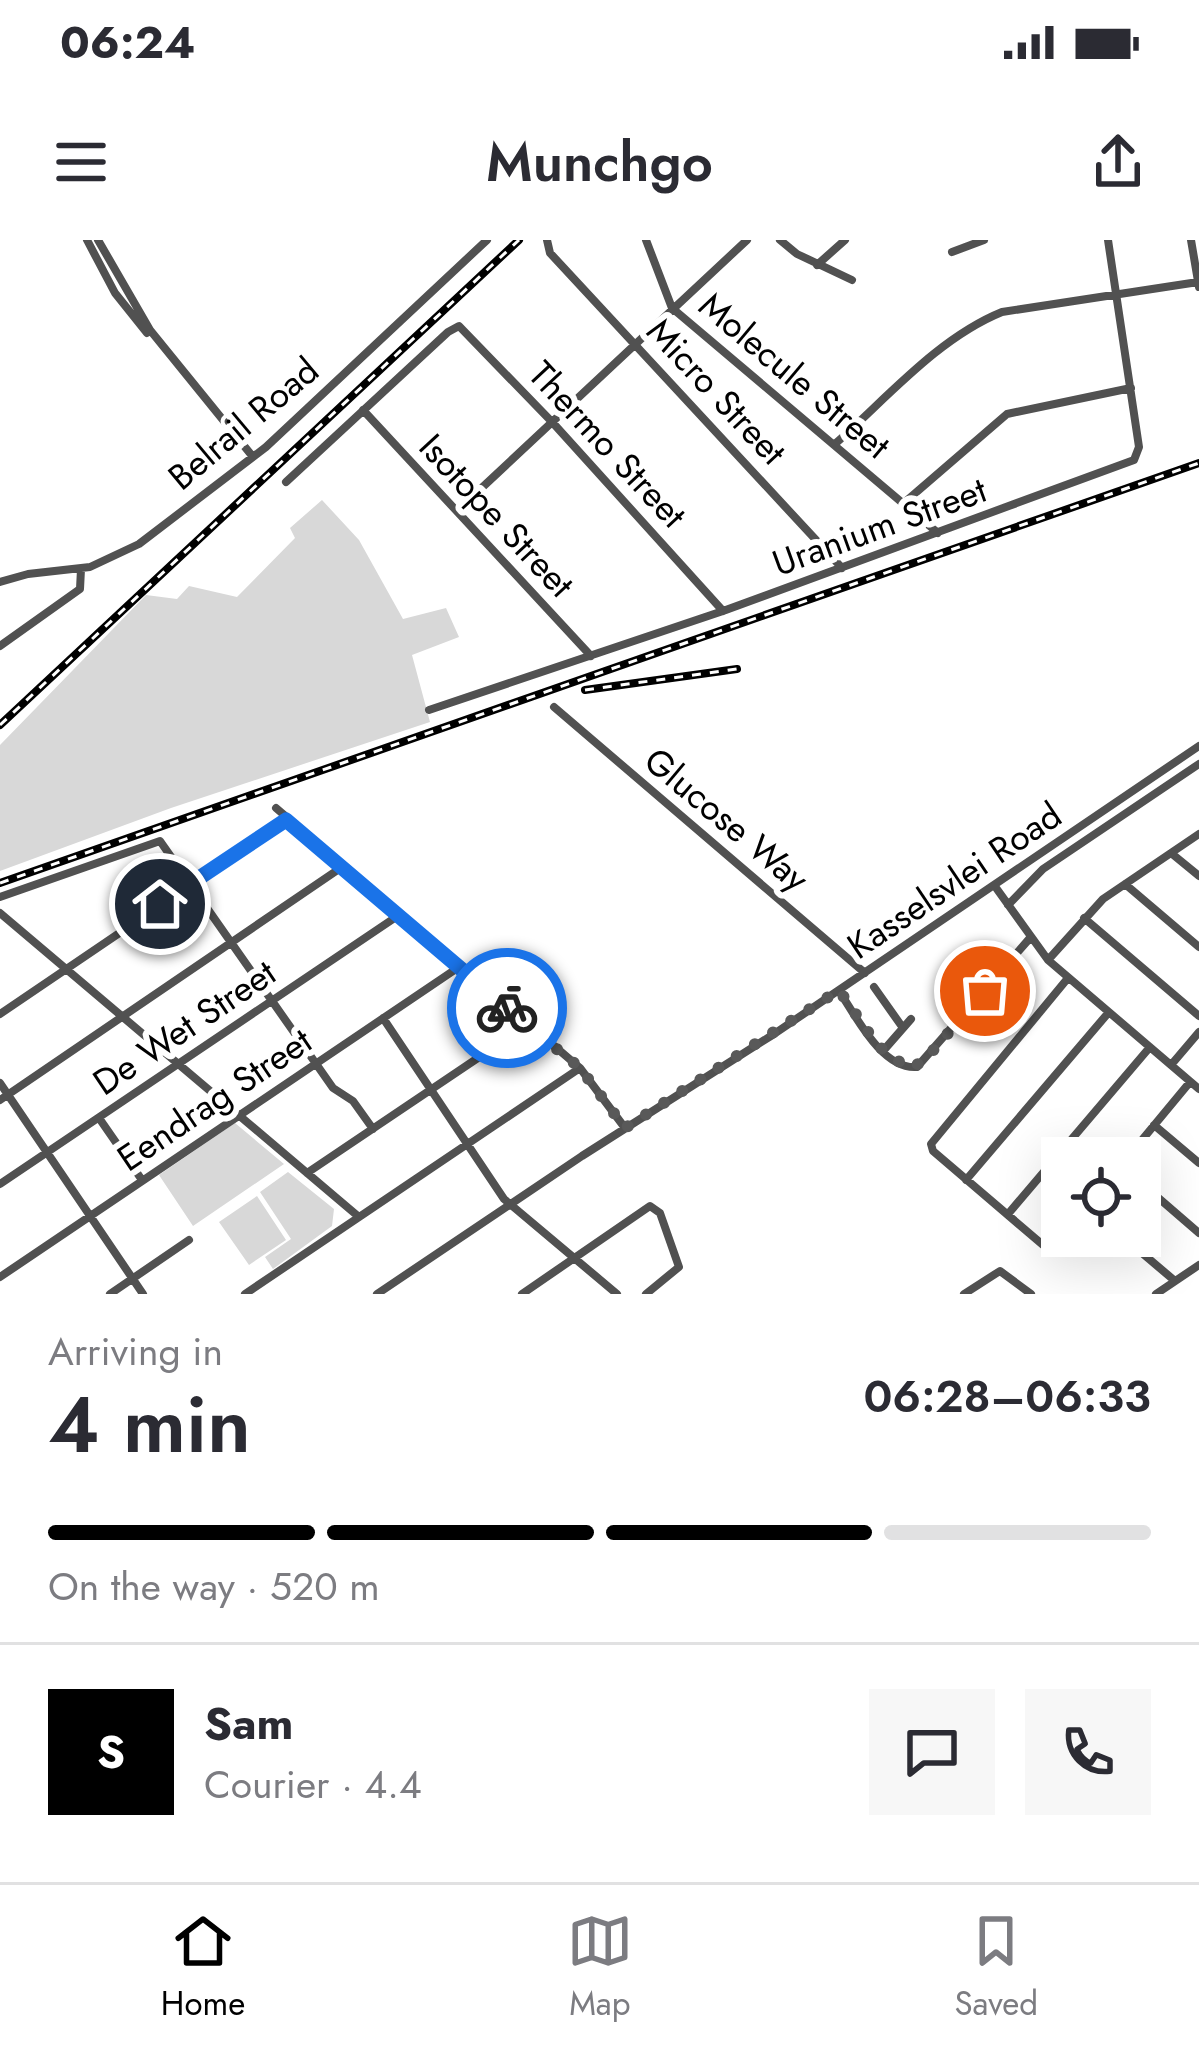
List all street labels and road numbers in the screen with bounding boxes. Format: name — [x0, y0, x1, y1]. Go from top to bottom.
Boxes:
street label: Molecule Street — [688, 279, 902, 471]
street label: Micro Street — [635, 306, 799, 476]
street label: Belrail Road — [156, 344, 330, 502]
street label: Thermo Street — [517, 349, 699, 539]
street label: Isotope Street — [407, 422, 587, 609]
street label: Uranium Street — [765, 463, 994, 589]
street label: Glucose Way — [633, 735, 821, 904]
street label: Kasselsvlei Road — [837, 789, 1071, 971]
street label: De Wet Street — [82, 946, 286, 1107]
street label: Eendrag Street — [106, 1014, 322, 1183]

